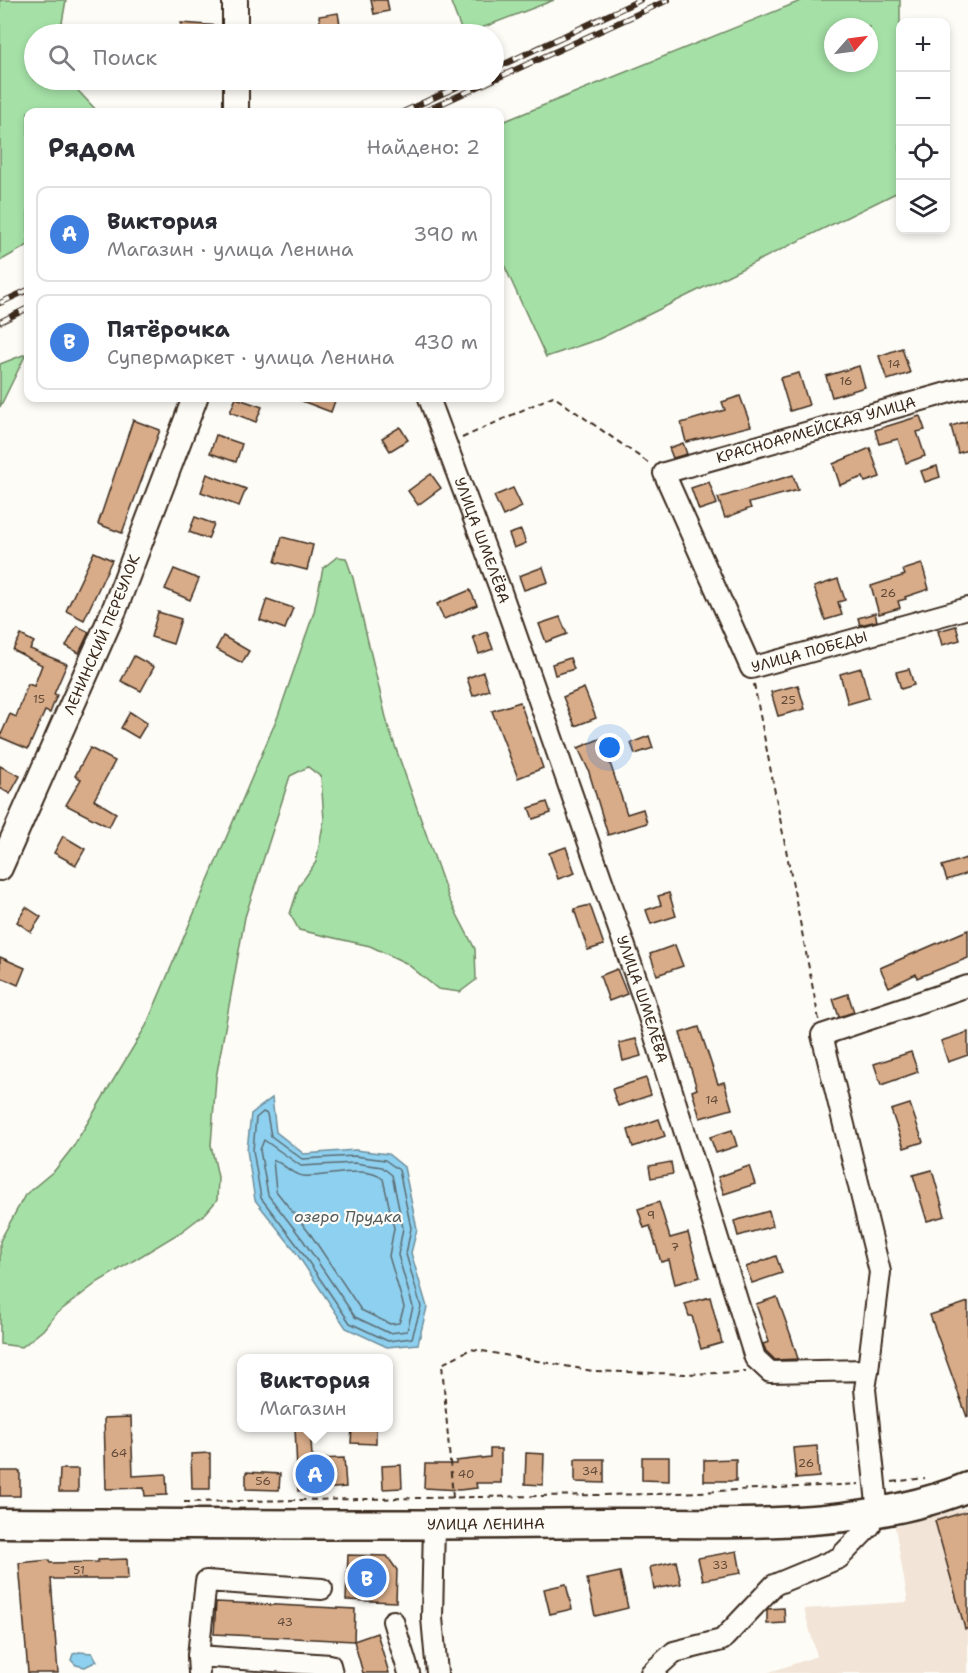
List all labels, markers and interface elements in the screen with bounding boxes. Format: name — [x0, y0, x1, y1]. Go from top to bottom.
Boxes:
north arrow — [824, 18, 878, 72]
map controls — [896, 18, 950, 234]
button: + — [896, 18, 950, 72]
search box — [24, 24, 504, 90]
icon: search — [45, 41, 78, 74]
text: Поиск — [93, 43, 157, 72]
button: − — [896, 72, 950, 126]
button: locate — [896, 126, 950, 180]
text: Рядом — [48, 130, 135, 165]
text: Найдено: 2 — [367, 134, 480, 160]
button: layers — [896, 180, 950, 234]
text: Виктория — [107, 207, 218, 236]
text: A — [62, 221, 77, 247]
text: 390 m — [413, 221, 478, 247]
text: Магазин · улица Ленина — [107, 236, 353, 262]
text: Пятёрочка — [107, 315, 230, 344]
text: B — [63, 329, 76, 355]
text: 430 m — [414, 329, 478, 355]
text: Супермаркет · улица Ленина — [107, 344, 394, 370]
house number: 14 — [888, 356, 900, 372]
house number: 16 — [839, 373, 853, 389]
street label: КРАСНОАРМЕЙСКАЯ УЛИЦА — [714, 391, 918, 468]
street label: УЛИЦА ШМЕЛЁВА — [449, 475, 514, 606]
street label: ЛЕНИНСКИЙ ПЕРЕУЛОК — [59, 551, 145, 718]
house number: 26 — [880, 585, 896, 601]
street label: УЛИЦА ПОБЕДЫ — [749, 626, 870, 677]
house number: 15 — [33, 691, 45, 707]
house number: 25 — [780, 692, 796, 708]
your location — [595, 733, 624, 762]
street label: УЛИЦА ШМЕЛЁВА — [612, 933, 673, 1066]
house number: 14 — [706, 1092, 718, 1108]
water label: озеро Прудка — [294, 1206, 402, 1227]
house number: 9 — [647, 1207, 655, 1223]
house number: 7 — [671, 1239, 679, 1255]
popup — [237, 1354, 393, 1432]
text: Виктория — [260, 1366, 370, 1395]
text: Магазин — [260, 1395, 347, 1421]
house number: 64 — [111, 1445, 127, 1461]
pin: A — [296, 1452, 334, 1496]
house number: 26 — [798, 1455, 814, 1471]
house number: 34 — [582, 1463, 598, 1479]
house number: 40 — [458, 1466, 474, 1482]
house number: 56 — [255, 1473, 271, 1489]
street label: УЛИЦА ЛЕНИНА — [427, 1514, 545, 1535]
pin: B — [348, 1556, 386, 1600]
house number: 33 — [712, 1557, 728, 1573]
house number: 51 — [73, 1562, 85, 1578]
house number: 43 — [277, 1614, 293, 1630]

